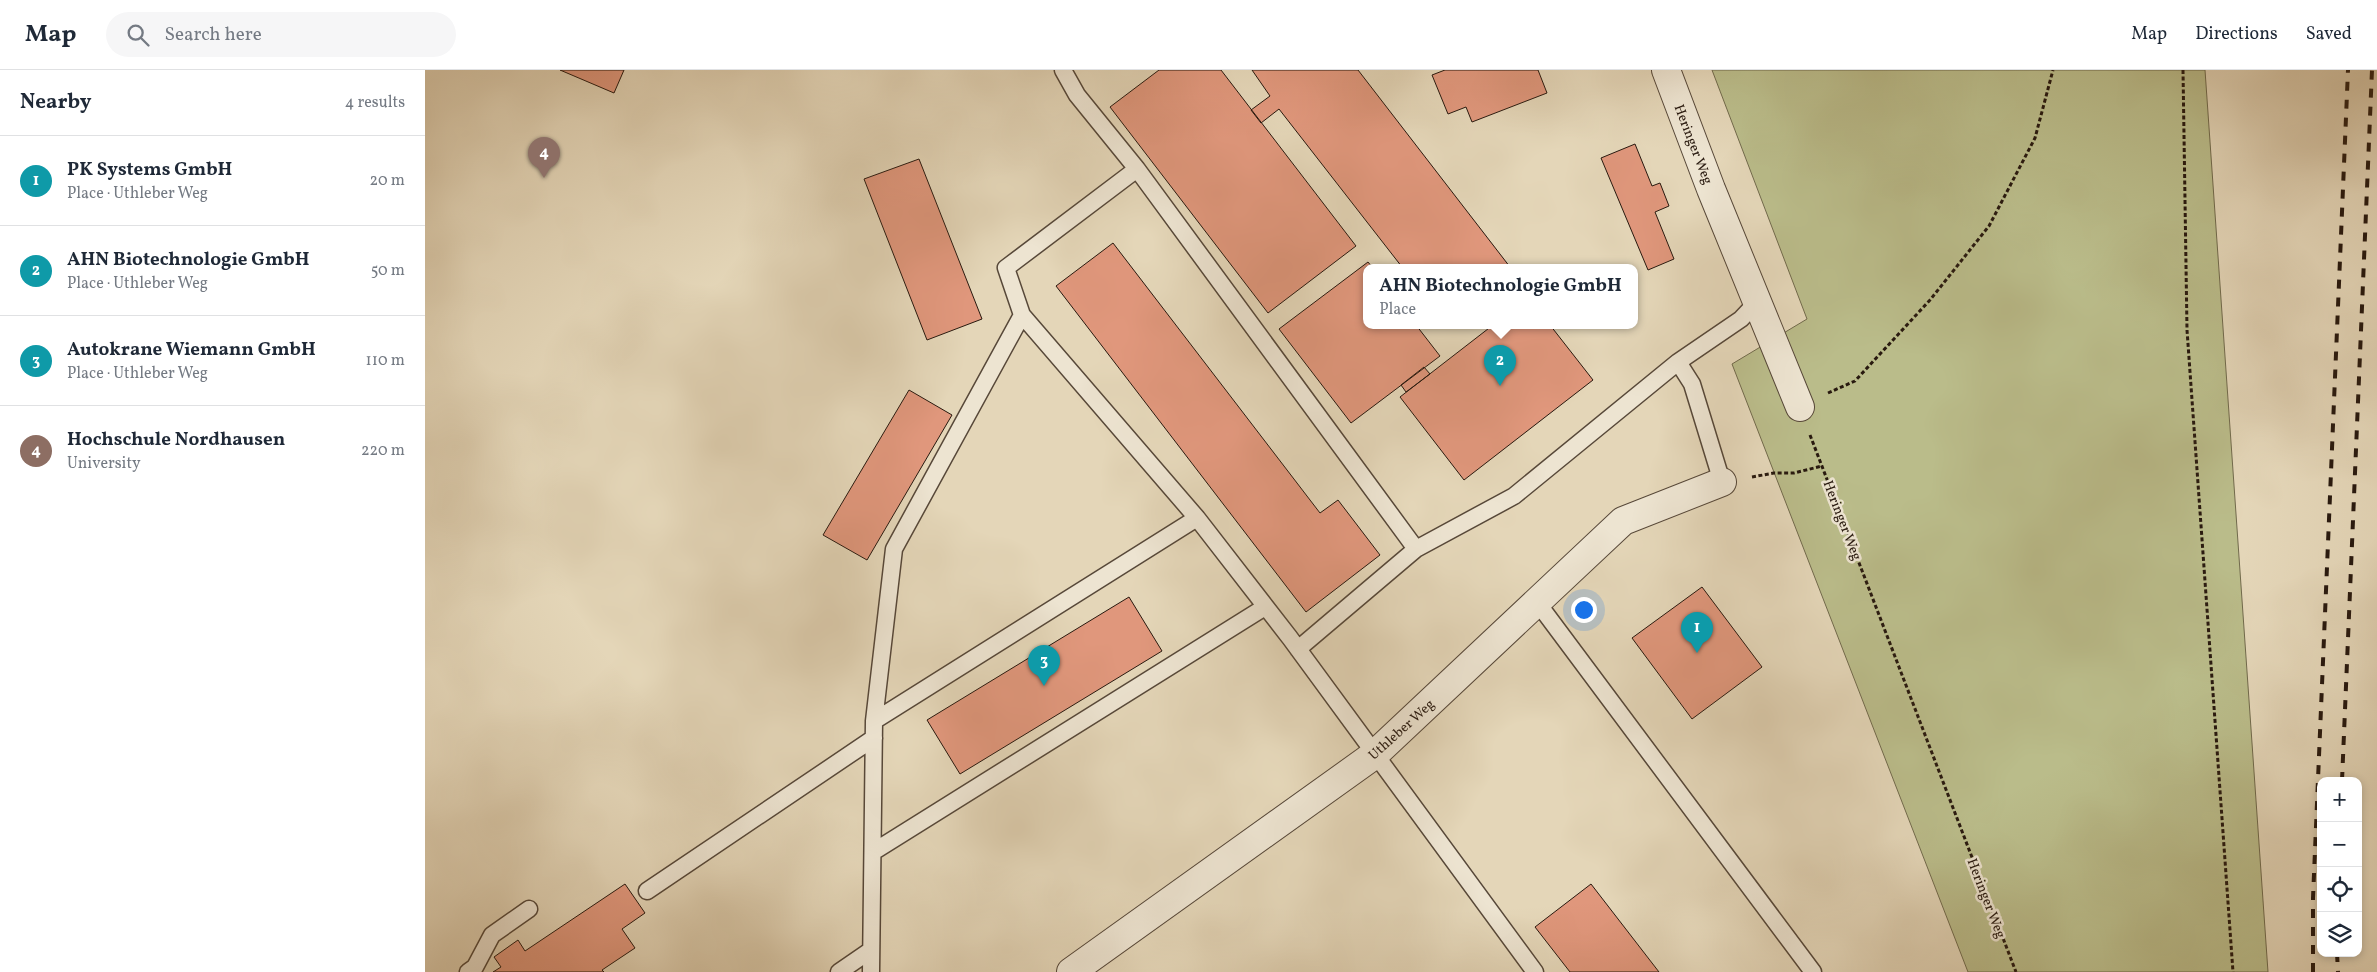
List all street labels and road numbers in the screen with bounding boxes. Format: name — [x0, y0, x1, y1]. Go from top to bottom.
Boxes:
street label: Heringer Weg — [1669, 102, 1717, 187]
street label: Heringer Weg — [1818, 478, 1866, 563]
street label: Uthleber Weg — [1365, 695, 1439, 765]
street label: Heringer Weg — [1962, 856, 2010, 941]

